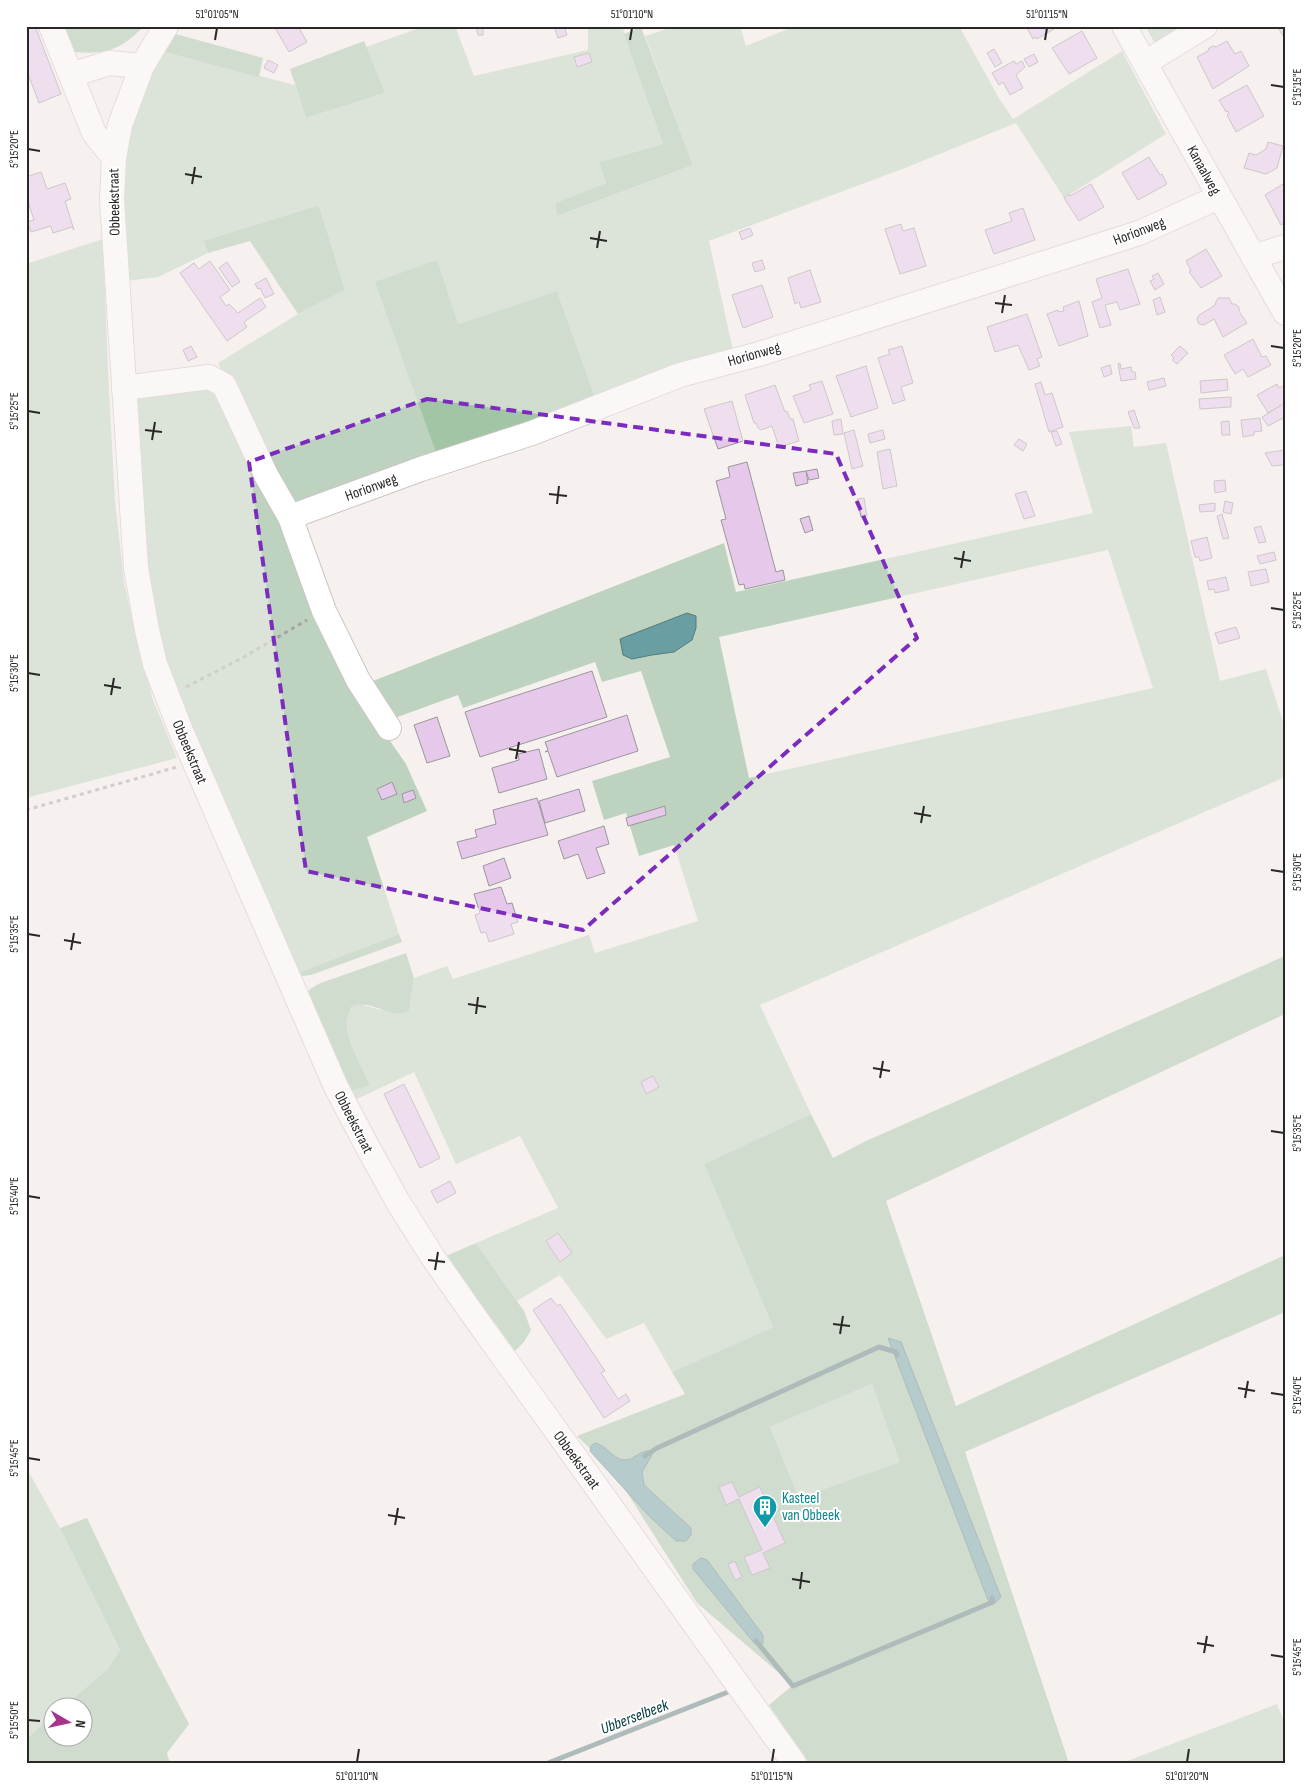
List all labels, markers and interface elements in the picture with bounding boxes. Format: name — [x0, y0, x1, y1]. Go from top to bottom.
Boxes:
text: 51°01'05"N — [195, 7, 239, 22]
text: 51°01'10"N — [611, 7, 653, 22]
text: 51°01'15"N — [1026, 7, 1068, 22]
text: 5°15'15"E — [1290, 69, 1305, 105]
text: 5°15'20"E — [7, 130, 22, 168]
street label: Kanaalweg — [1182, 142, 1225, 198]
street label: Obbeekstraat — [104, 168, 125, 236]
street label: Horionweg — [1111, 213, 1168, 250]
text: 5°15'20"E — [1290, 329, 1305, 367]
street label: Horionweg — [726, 338, 783, 371]
text: 5°15'25"E — [7, 392, 22, 430]
street label: Horionweg — [343, 469, 400, 506]
text: 5°15'25"E — [1290, 591, 1305, 629]
text: 5°15'30"E — [7, 654, 22, 692]
street label: Obbeekstraat — [168, 717, 212, 787]
text: 5°15'30"E — [1290, 853, 1305, 891]
text: 5°15'35"E — [7, 915, 22, 953]
street label: Obbeekstraat — [330, 1088, 378, 1157]
text: 5°15'35"E — [1290, 1114, 1305, 1152]
text: 5°15'40"E — [7, 1177, 22, 1215]
text: 5°15'40"E — [1290, 1376, 1305, 1414]
street label: Obbeekstraat — [549, 1427, 604, 1494]
text: 5°15'45"E — [7, 1439, 22, 1477]
place label: Kasteel van Obbeek — [782, 1489, 840, 1525]
building icon: Kasteel van Obbeek — [752, 1494, 778, 1528]
text: 5°15'45"E — [1290, 1638, 1305, 1676]
water label: Ubberselbeek — [598, 1695, 672, 1739]
north arrow — [42, 1696, 92, 1746]
text: 5°15'50"E — [7, 1701, 22, 1739]
text: N — [71, 1719, 89, 1729]
text: 51°01'10"N — [336, 1769, 378, 1784]
text: 51°01'15"N — [751, 1769, 793, 1784]
text: 51°01'20"N — [1165, 1769, 1209, 1784]

